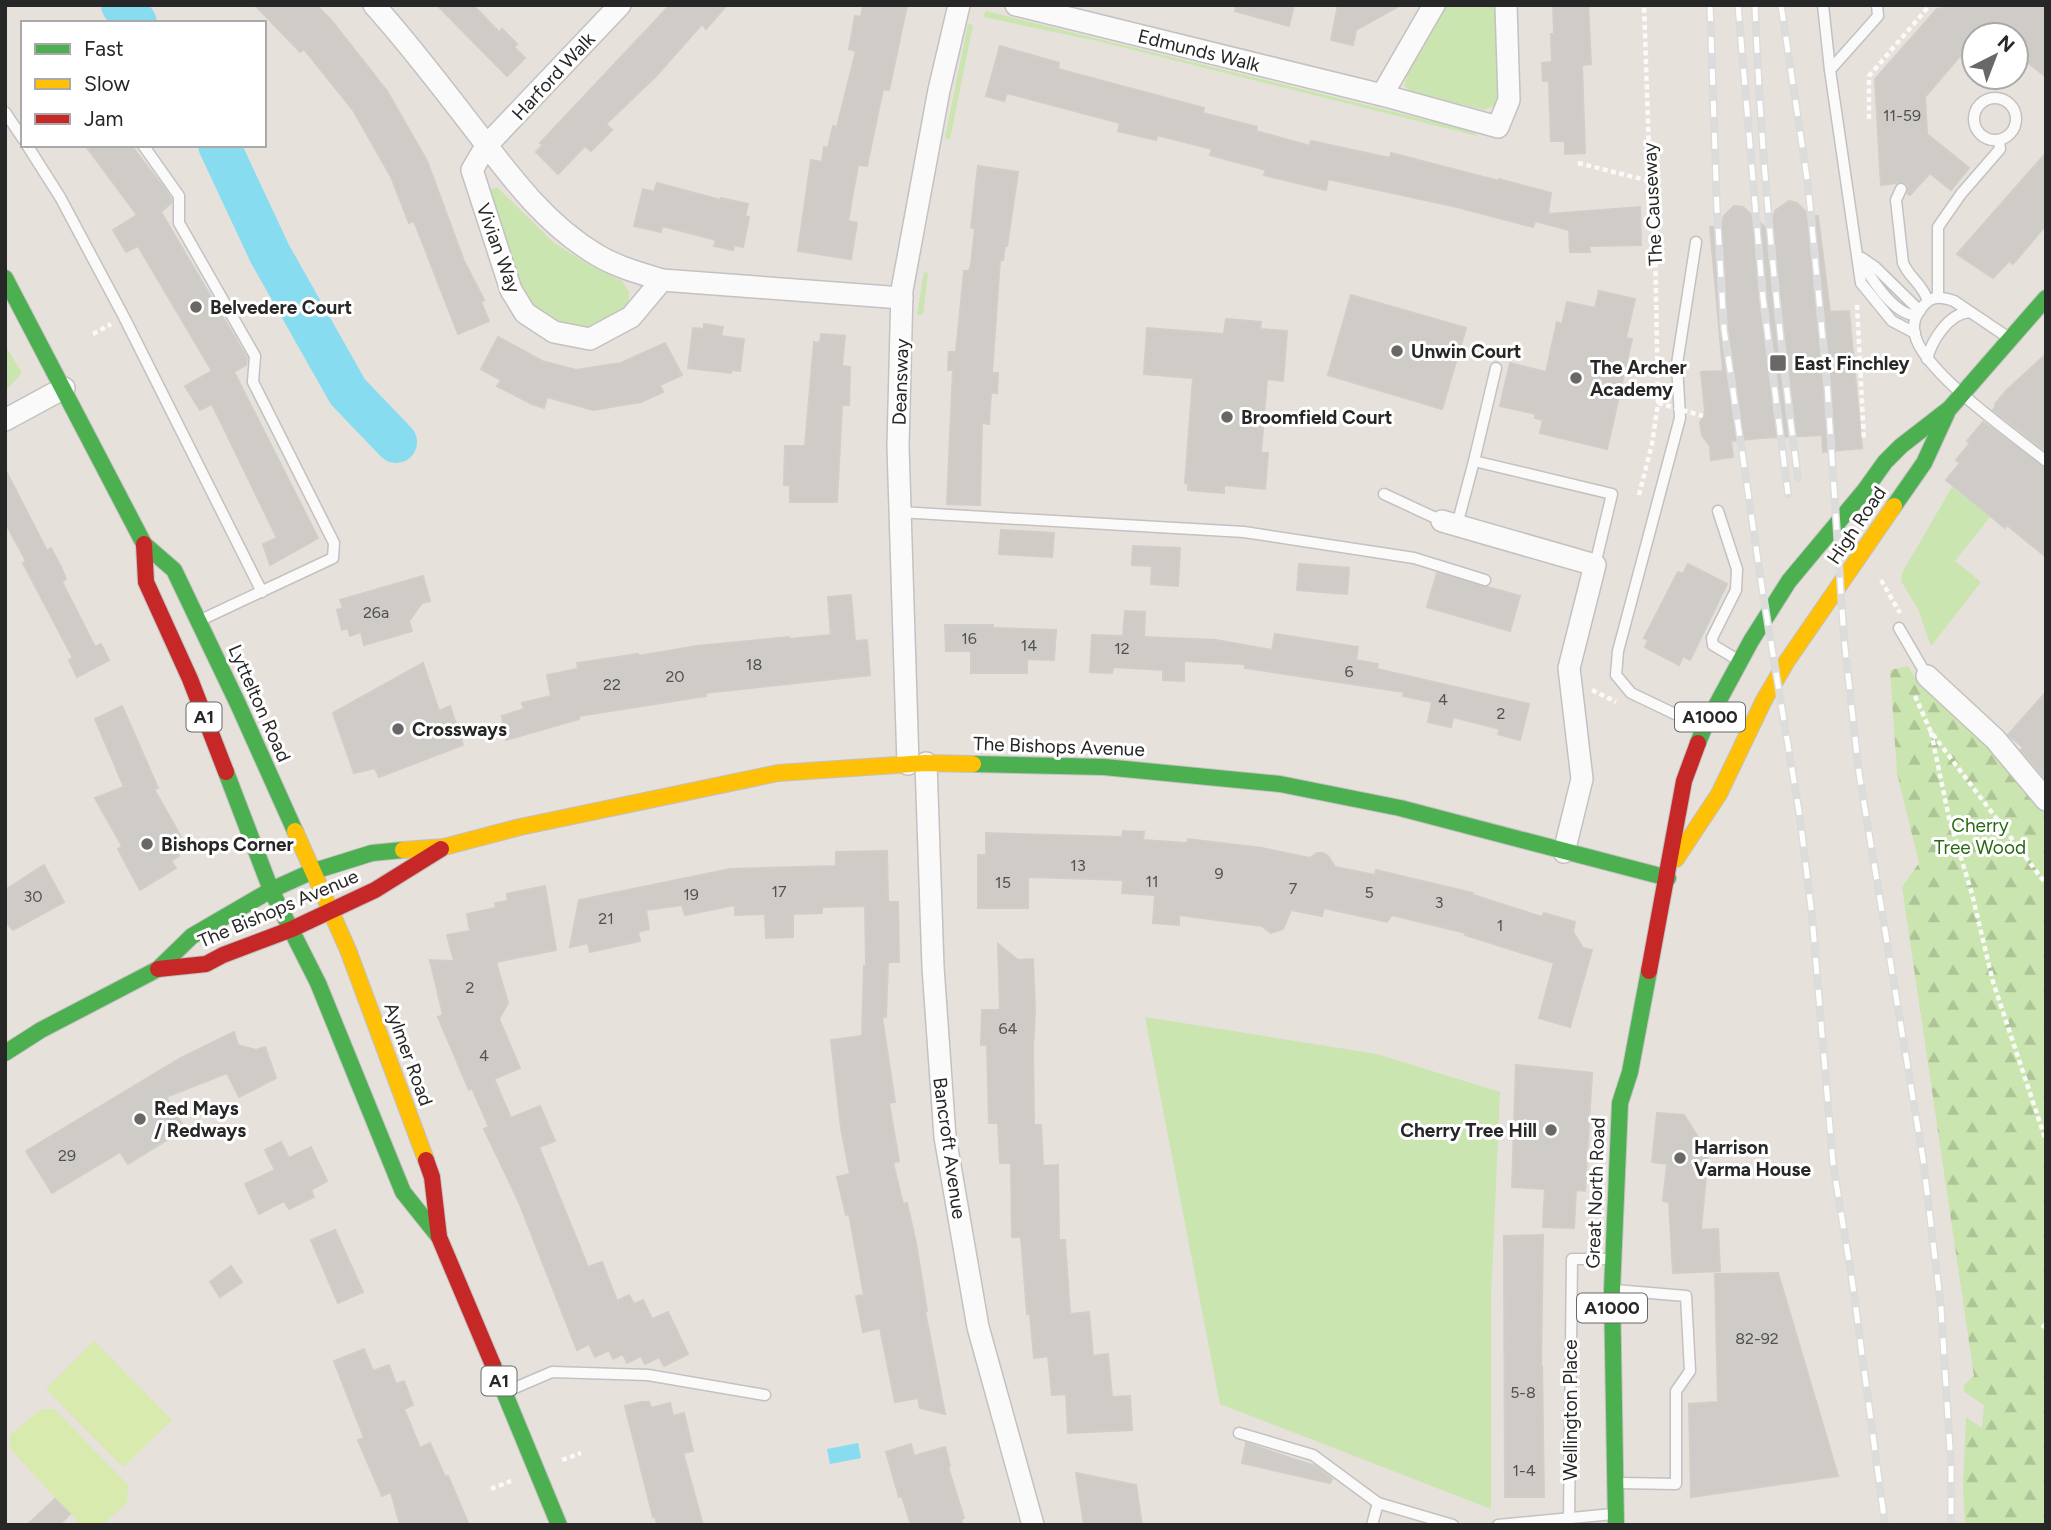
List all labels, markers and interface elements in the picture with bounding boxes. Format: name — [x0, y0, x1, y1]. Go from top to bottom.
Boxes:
legend — [21, 21, 266, 147]
north arrow — [1960, 21, 2030, 91]
street label: Edmunds Walk — [1135, 24, 1263, 77]
street label: Harford Walk — [507, 27, 600, 125]
text: N — [1993, 30, 2019, 57]
text: Fast — [84, 36, 124, 61]
text: Slow — [84, 71, 130, 96]
text: Jam — [84, 106, 123, 131]
house number: 11-59 — [1883, 106, 1921, 125]
street label: The Causeway — [1638, 142, 1667, 266]
street label: Vivian Way — [472, 200, 525, 296]
place label: Belvedere Court — [210, 296, 353, 319]
marker: Belvedere Court — [188, 299, 204, 315]
street label: Deansway — [887, 338, 914, 426]
place label: Unwin Court — [1411, 340, 1522, 363]
marker: Unwin Court — [1389, 343, 1405, 359]
place label: East Finchley — [1794, 352, 1910, 375]
marker: East Finchley — [1768, 353, 1788, 373]
place label: The Archer Academy — [1590, 356, 1687, 401]
marker: The Archer Academy — [1568, 370, 1584, 386]
place label: Broomfield Court — [1241, 406, 1393, 429]
marker: Broomfield Court — [1219, 409, 1235, 425]
street label: High Road — [1822, 482, 1891, 569]
house number: 26a — [363, 603, 389, 622]
house number: 16 — [961, 629, 977, 648]
house number: 14 — [1021, 636, 1037, 655]
house number: 12 — [1114, 639, 1130, 658]
street label: Lyttelton Road — [223, 641, 296, 765]
house number: 18 — [746, 655, 762, 674]
house number: 6 — [1344, 662, 1354, 681]
house number: 20 — [665, 667, 685, 686]
house number: 22 — [603, 675, 621, 694]
house number: 4 — [1438, 690, 1448, 709]
road number: A1 — [186, 702, 222, 732]
road number: A1000 — [1675, 702, 1745, 732]
house number: 2 — [1497, 704, 1505, 723]
place label: Crossways — [412, 718, 507, 741]
marker: Crossways — [390, 721, 406, 737]
street label: The Bishops Avenue — [973, 732, 1145, 761]
park label: Cherry Tree Wood — [1934, 814, 2026, 859]
place label: Bishops Corner — [161, 833, 294, 856]
marker: Bishops Corner — [139, 836, 155, 852]
house number: 13 — [1070, 856, 1086, 875]
street label: The Bishops Avenue — [195, 864, 362, 953]
house number: 9 — [1214, 864, 1224, 883]
house number: 11 — [1145, 872, 1159, 891]
house number: 15 — [995, 873, 1011, 892]
house number: 7 — [1289, 879, 1298, 898]
house number: 17 — [771, 882, 787, 901]
house number: 5 — [1364, 883, 1374, 902]
house number: 19 — [683, 885, 699, 904]
house number: 30 — [24, 887, 42, 906]
house number: 3 — [1435, 893, 1443, 912]
house number: 21 — [598, 909, 614, 928]
house number: 1 — [1497, 916, 1503, 935]
house number: 2 — [466, 978, 474, 997]
street label: Aylmer Road — [379, 999, 438, 1109]
house number: 64 — [999, 1019, 1018, 1038]
house number: 4 — [479, 1046, 489, 1065]
street label: Bancroft Avenue — [928, 1076, 971, 1220]
place label: Red Mays / Redways — [154, 1097, 246, 1142]
marker: Red Mays / Redways — [132, 1111, 148, 1127]
street label: Great North Road — [1581, 1117, 1610, 1269]
place label: Cherry Tree Hill — [1400, 1119, 1537, 1142]
marker: Cherry Tree Hill — [1543, 1122, 1559, 1138]
place label: Harrison Varma House — [1694, 1136, 1811, 1181]
house number: 29 — [58, 1146, 76, 1165]
marker: Harrison Varma House — [1672, 1150, 1688, 1166]
road number: A1000 — [1577, 1294, 1647, 1322]
house number: 82-92 — [1735, 1329, 1779, 1348]
street label: Wellington Place — [1559, 1339, 1582, 1481]
road number: A1 — [482, 1366, 516, 1396]
house number: 5-8 — [1510, 1383, 1536, 1402]
house number: 1-4 — [1512, 1461, 1536, 1480]

